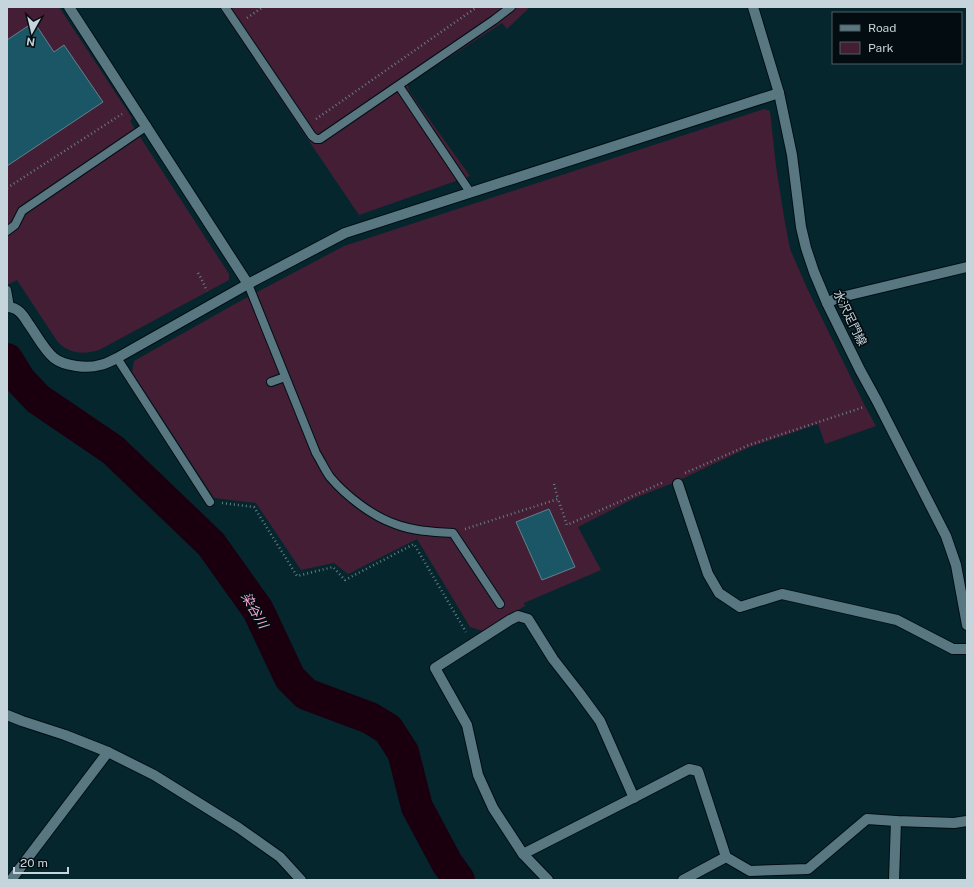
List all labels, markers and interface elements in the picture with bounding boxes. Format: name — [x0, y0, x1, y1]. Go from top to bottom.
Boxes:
north arrow — [12, 12, 52, 52]
legend — [832, 12, 962, 64]
text: Road — [868, 21, 896, 35]
text: N — [26, 35, 36, 48]
text: Park — [868, 41, 894, 55]
street label: 水沢足門線 — [831, 288, 869, 348]
water label: 染谷川 — [238, 590, 272, 633]
scale bar — [14, 849, 68, 875]
text: 20 m — [20, 856, 48, 870]

